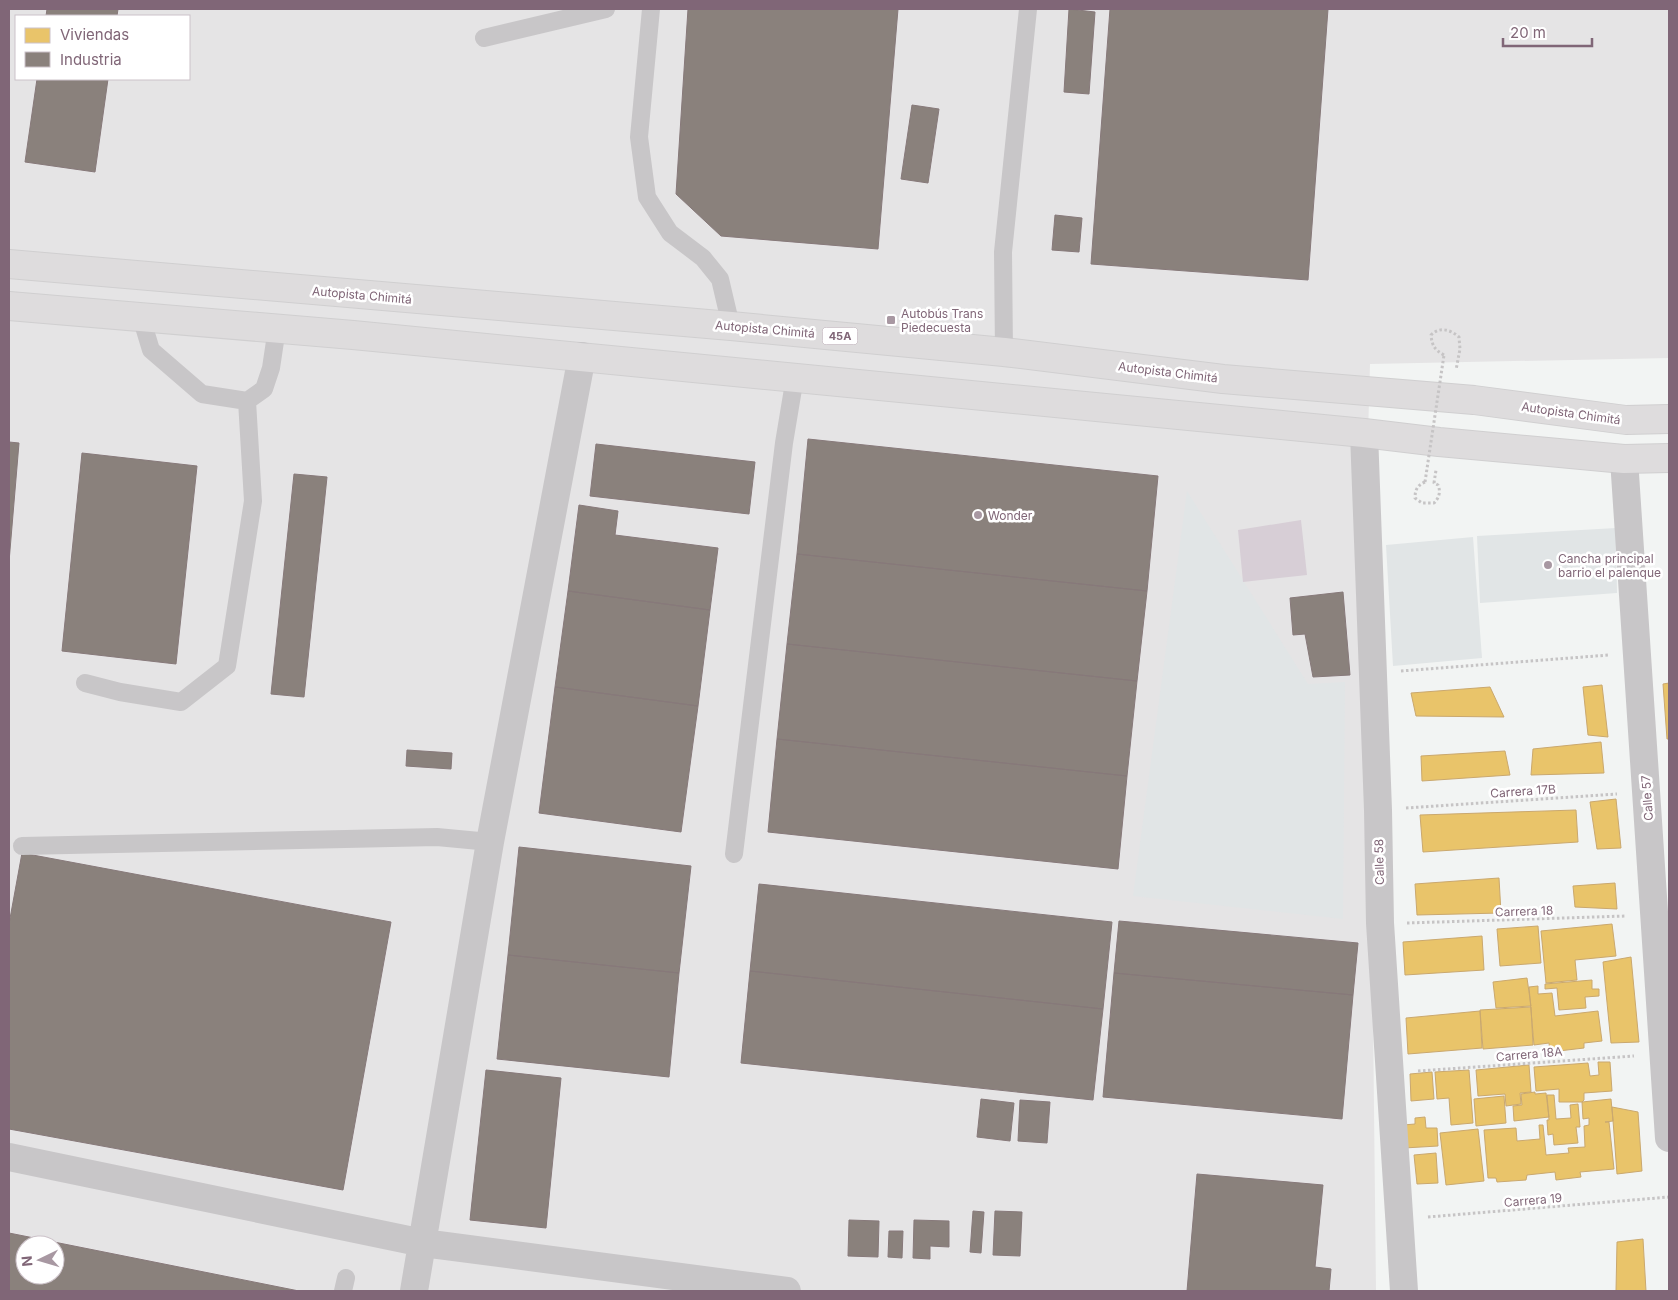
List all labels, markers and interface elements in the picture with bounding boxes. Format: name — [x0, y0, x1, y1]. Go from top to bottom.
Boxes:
legend — [15, 15, 190, 80]
scale bar — [1503, 15, 1592, 47]
text: 20 m — [1510, 23, 1546, 42]
text: Viviendas — [60, 25, 129, 44]
text: Industria — [60, 50, 122, 69]
street label: Autopista Chimitá — [312, 283, 412, 307]
place label: Autobús Trans Piedecuesta — [901, 306, 983, 335]
marker: Autobús Trans Piedecuesta — [885, 314, 897, 326]
street label: Autopista Chimitá — [715, 317, 815, 341]
road number: 45A — [822, 328, 858, 344]
street label: Autopista Chimitá — [1117, 358, 1219, 386]
street label: Autopista Chimitá — [1520, 399, 1622, 427]
place label: Wonder — [988, 508, 1033, 523]
marker: Wonder — [972, 509, 984, 521]
place label: Cancha principal barrio el palenque — [1558, 551, 1661, 580]
marker: Cancha principal barrio el palenque — [1542, 559, 1554, 571]
street label: Calle 57 — [1638, 774, 1656, 821]
street label: Carrera 17B — [1490, 781, 1556, 801]
street label: Calle 58 — [1371, 839, 1387, 885]
street label: Carrera 18 — [1495, 902, 1553, 920]
street label: Carrera 18A — [1495, 1044, 1563, 1064]
street label: Carrera 19 — [1503, 1190, 1563, 1210]
north arrow — [15, 1235, 65, 1285]
text: N — [18, 1255, 35, 1267]

